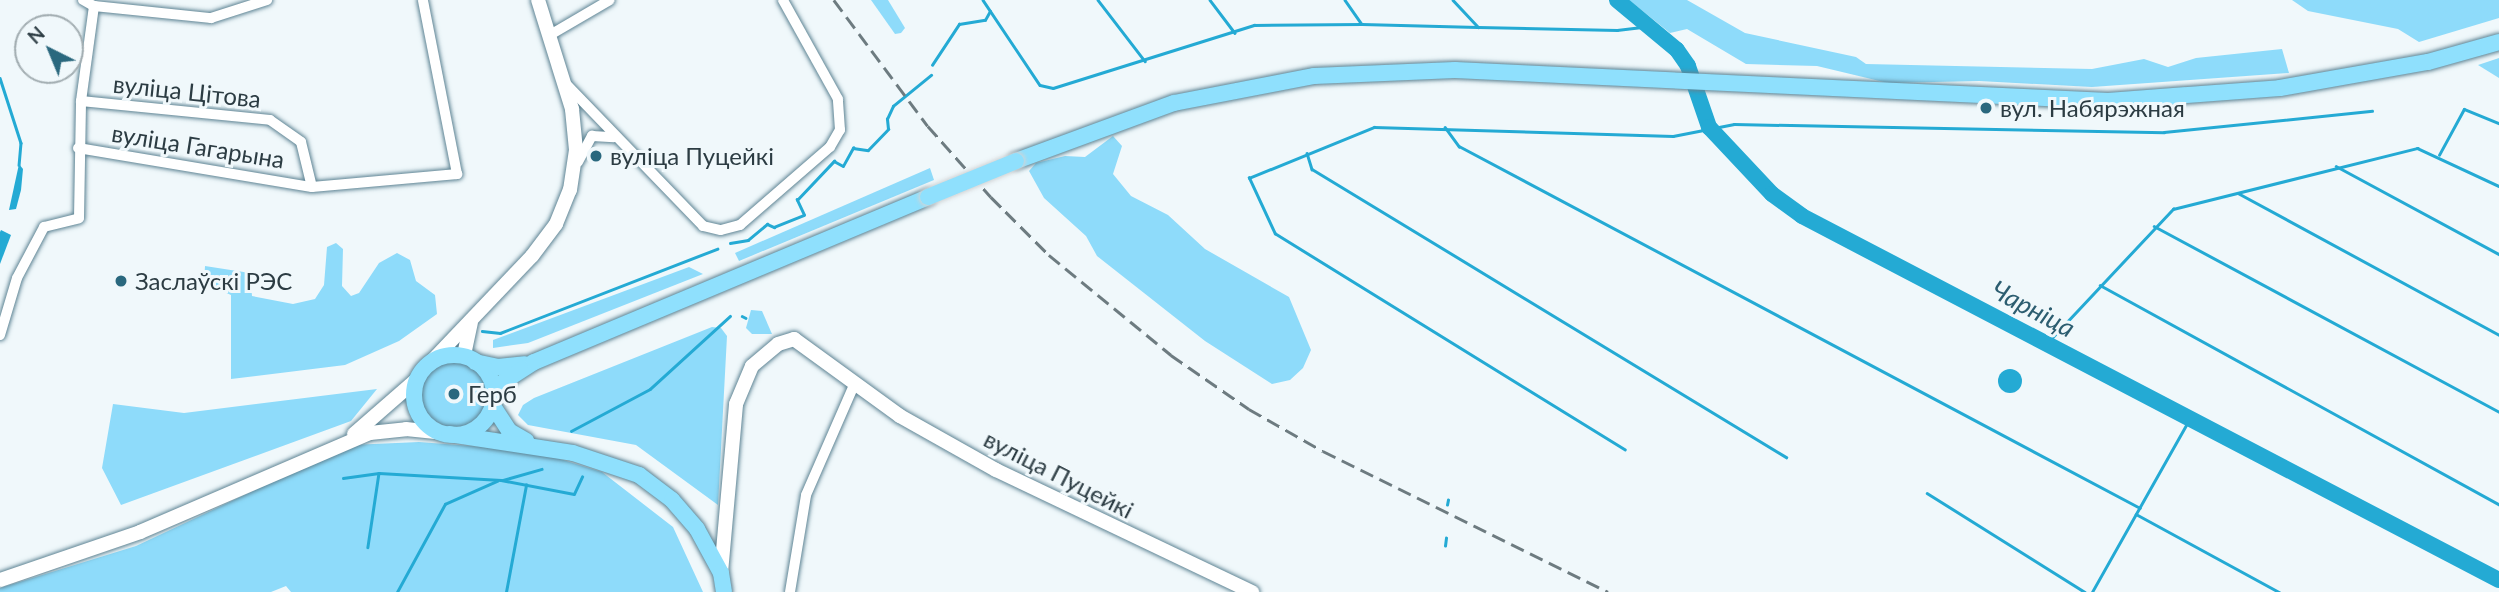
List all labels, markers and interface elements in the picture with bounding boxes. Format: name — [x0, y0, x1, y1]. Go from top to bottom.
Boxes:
north arrow — [14, 14, 84, 84]
text: N — [22, 21, 49, 48]
street label: вуліца Цітова — [112, 69, 262, 113]
place label: вул. Набярэжная — [2000, 94, 2185, 122]
marker: вул. Набярэжная — [1978, 100, 1994, 116]
street label: вуліца Гагарына — [110, 118, 286, 174]
place label: вуліца Пуцейкі — [610, 142, 774, 170]
marker: вуліца Пуцейкі — [588, 148, 604, 164]
place label: Заслаўскі РЭС — [135, 267, 292, 295]
marker: Заслаўскі РЭС — [113, 273, 129, 289]
water label: Чарніца — [1986, 274, 2080, 344]
place label: Герб — [468, 380, 517, 408]
marker: Герб — [446, 386, 462, 402]
street label: вуліца Пуцейкі — [979, 424, 1139, 524]

